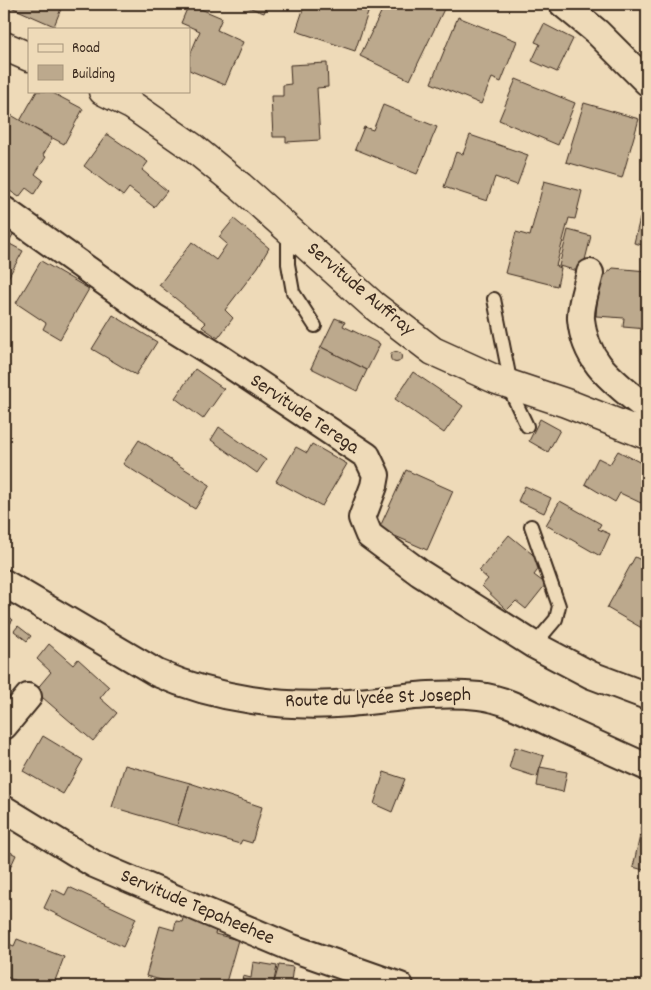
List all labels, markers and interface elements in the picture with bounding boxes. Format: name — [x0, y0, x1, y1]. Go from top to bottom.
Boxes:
legend — [28, 28, 190, 92]
text: Road — [72, 38, 100, 60]
text: Building — [72, 64, 115, 86]
street label: Servitude Auffray — [300, 236, 421, 344]
street label: Servitude Terega — [244, 368, 365, 462]
street label: Route du lycée St Joseph — [285, 682, 471, 716]
street label: Servitude Tepaheehee — [116, 863, 278, 953]

